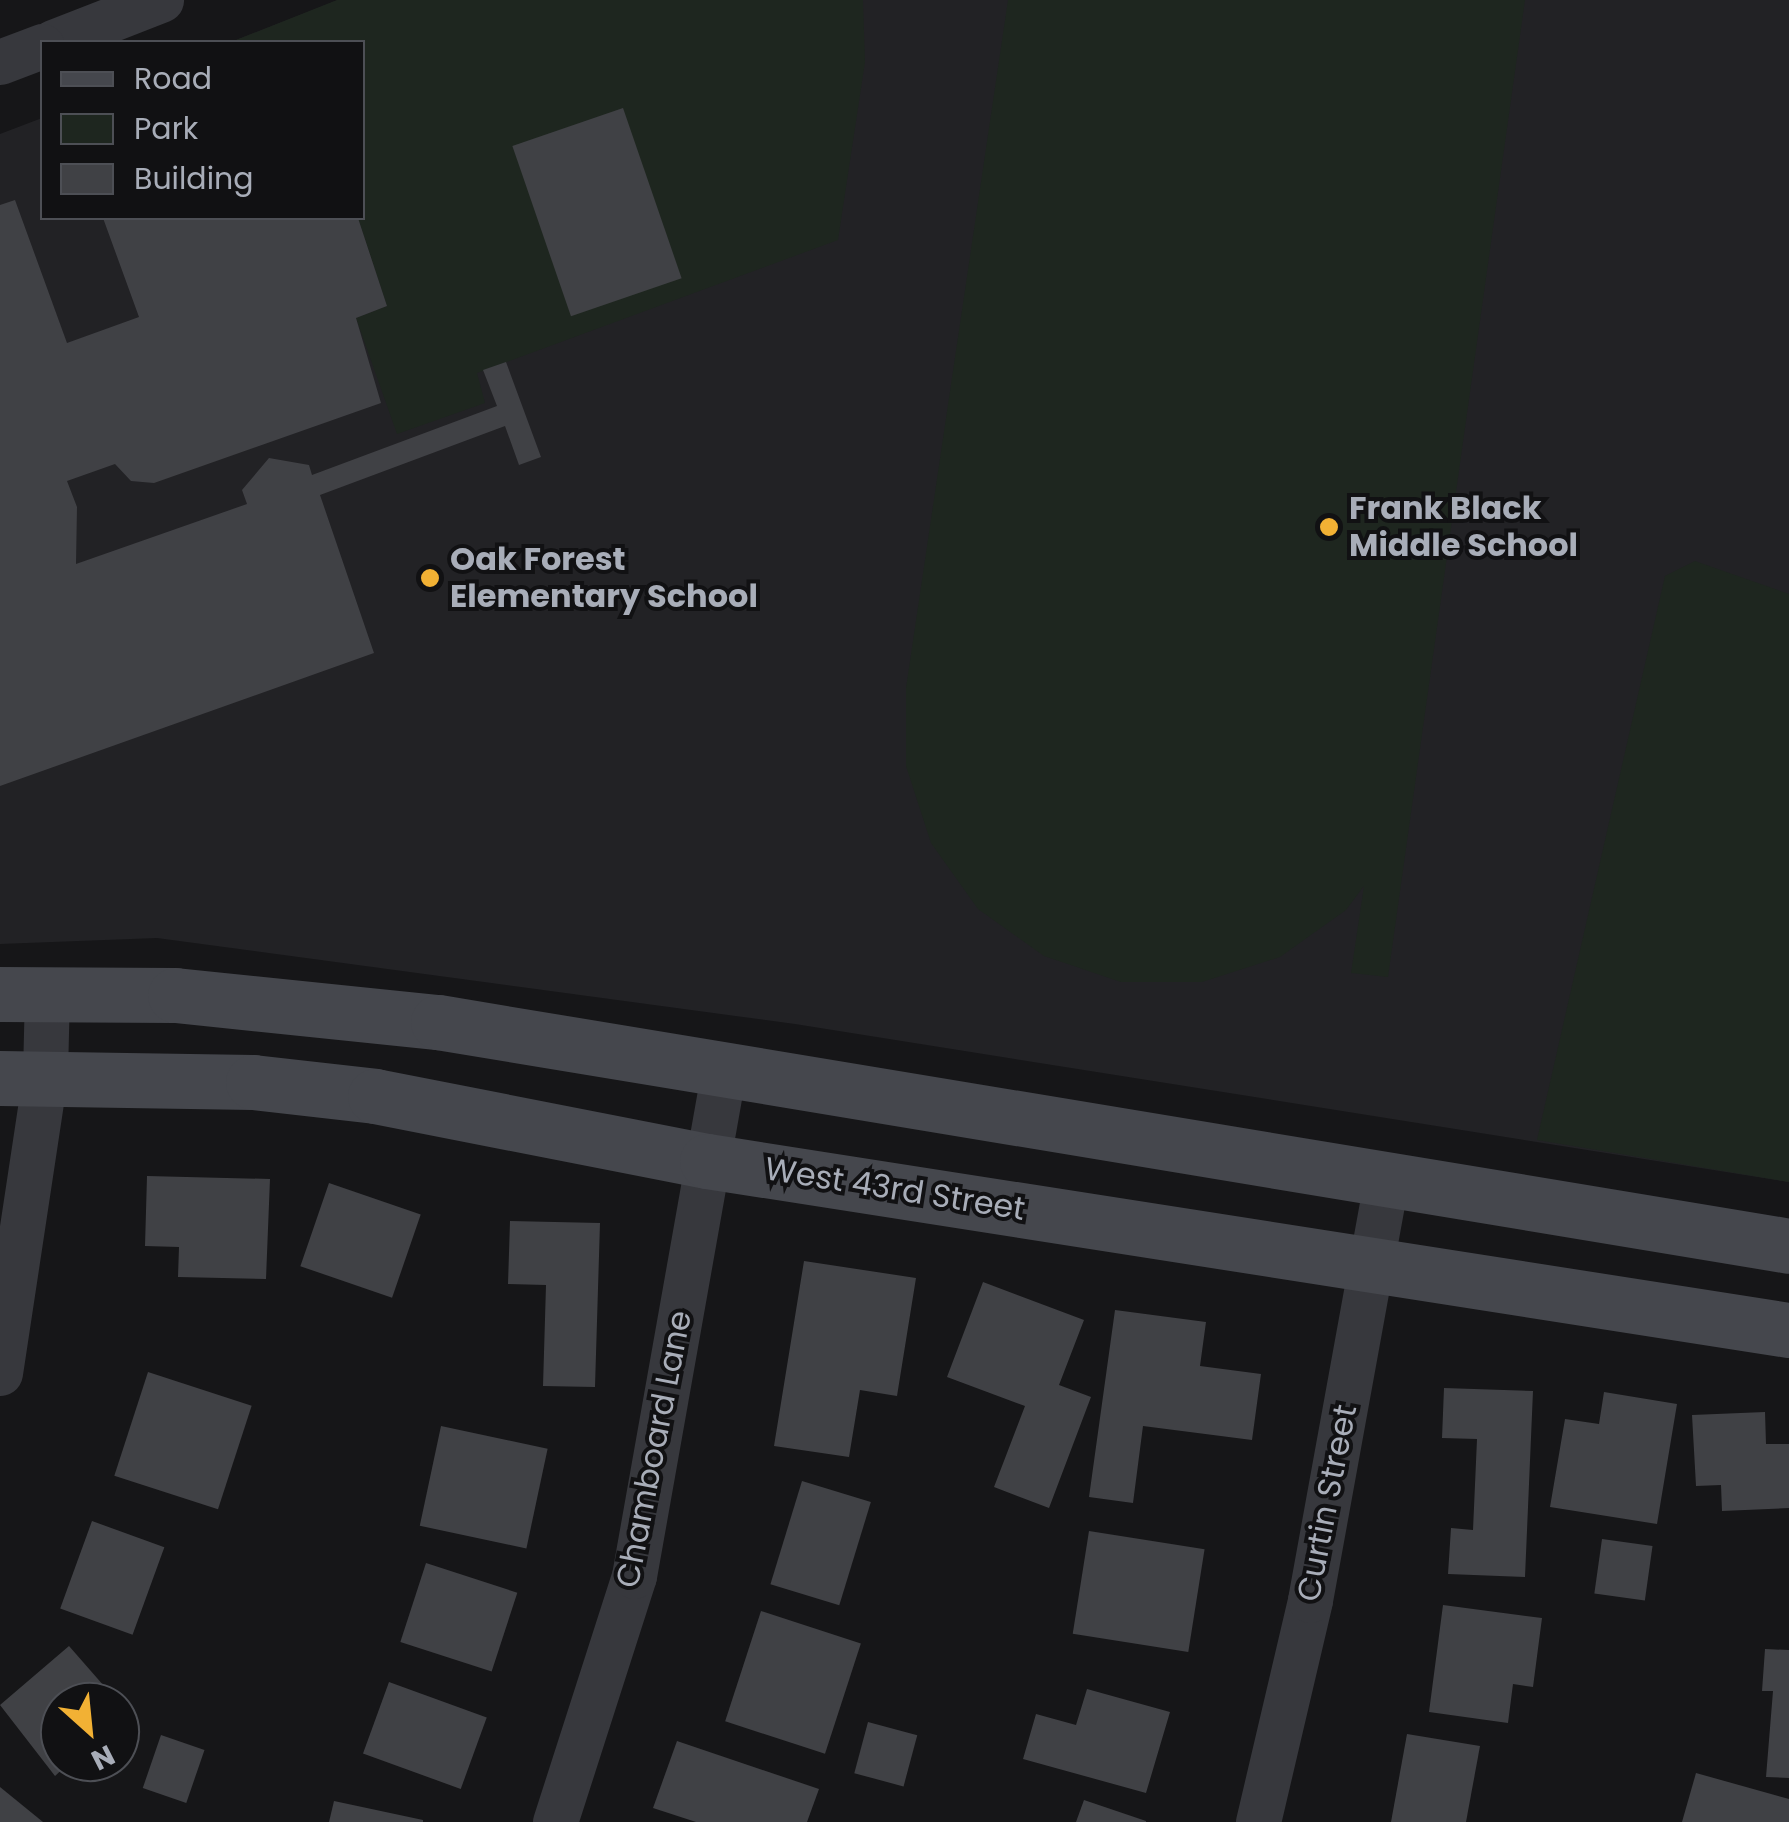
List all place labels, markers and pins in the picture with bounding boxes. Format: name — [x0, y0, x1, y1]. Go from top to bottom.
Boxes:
place label: Frank Black Middle School — [1349, 490, 1578, 565]
marker: Frank Black Middle School — [1318, 516, 1340, 538]
place label: Oak Forest Elementary School — [450, 541, 758, 616]
marker: Oak Forest Elementary School — [419, 567, 441, 589]

